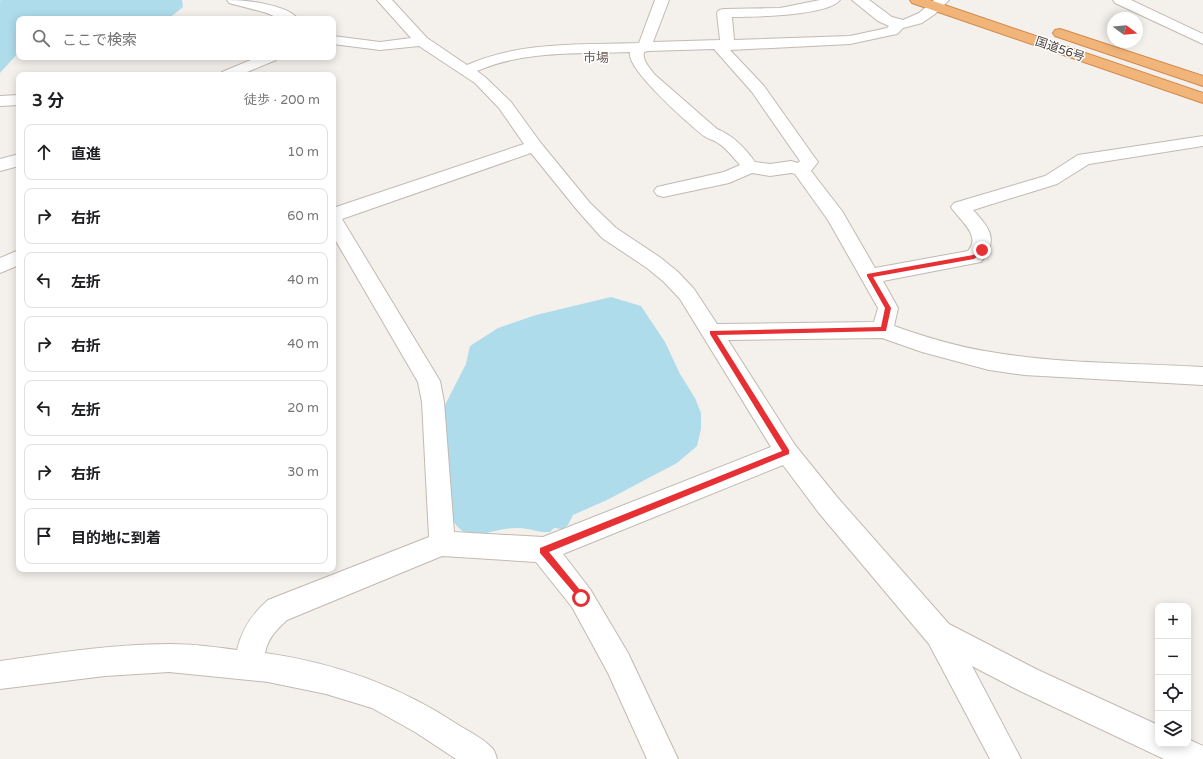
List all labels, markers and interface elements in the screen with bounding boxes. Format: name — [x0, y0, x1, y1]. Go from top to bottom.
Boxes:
north arrow — [1107, 12, 1143, 48]
search box — [16, 16, 336, 60]
icon: search — [30, 27, 52, 49]
text: ここで検索 — [62, 31, 137, 49]
street label: 国道56号 — [1034, 34, 1086, 64]
district label: 市場 — [583, 50, 609, 66]
text: 3 分 — [32, 90, 64, 111]
text: 徒歩 · 200 m — [244, 92, 320, 108]
icon: ahead — [33, 141, 55, 163]
text: 10 m — [287, 144, 319, 160]
text: 直進 — [71, 145, 101, 163]
icon: right — [33, 205, 55, 227]
text: 60 m — [287, 208, 319, 224]
text: 右折 — [71, 209, 101, 227]
route end — [973, 241, 991, 259]
icon: left — [33, 269, 55, 291]
text: 40 m — [287, 272, 319, 288]
text: 左折 — [71, 273, 101, 291]
icon: right — [33, 333, 55, 355]
text: 40 m — [287, 336, 319, 352]
text: 右折 — [71, 337, 101, 355]
icon: left — [33, 397, 55, 419]
text: 20 m — [287, 400, 319, 416]
text: 左折 — [71, 401, 101, 419]
icon: right — [33, 461, 55, 483]
text: 30 m — [287, 464, 319, 480]
text: 右折 — [71, 465, 101, 483]
icon: arrive — [33, 525, 55, 547]
text: 目的地に到着 — [71, 529, 161, 547]
route start — [572, 589, 590, 607]
map controls — [1155, 603, 1191, 747]
button: + — [1155, 603, 1191, 639]
button: − — [1155, 639, 1191, 675]
button: locate — [1155, 675, 1191, 711]
button: layers — [1155, 711, 1191, 747]

